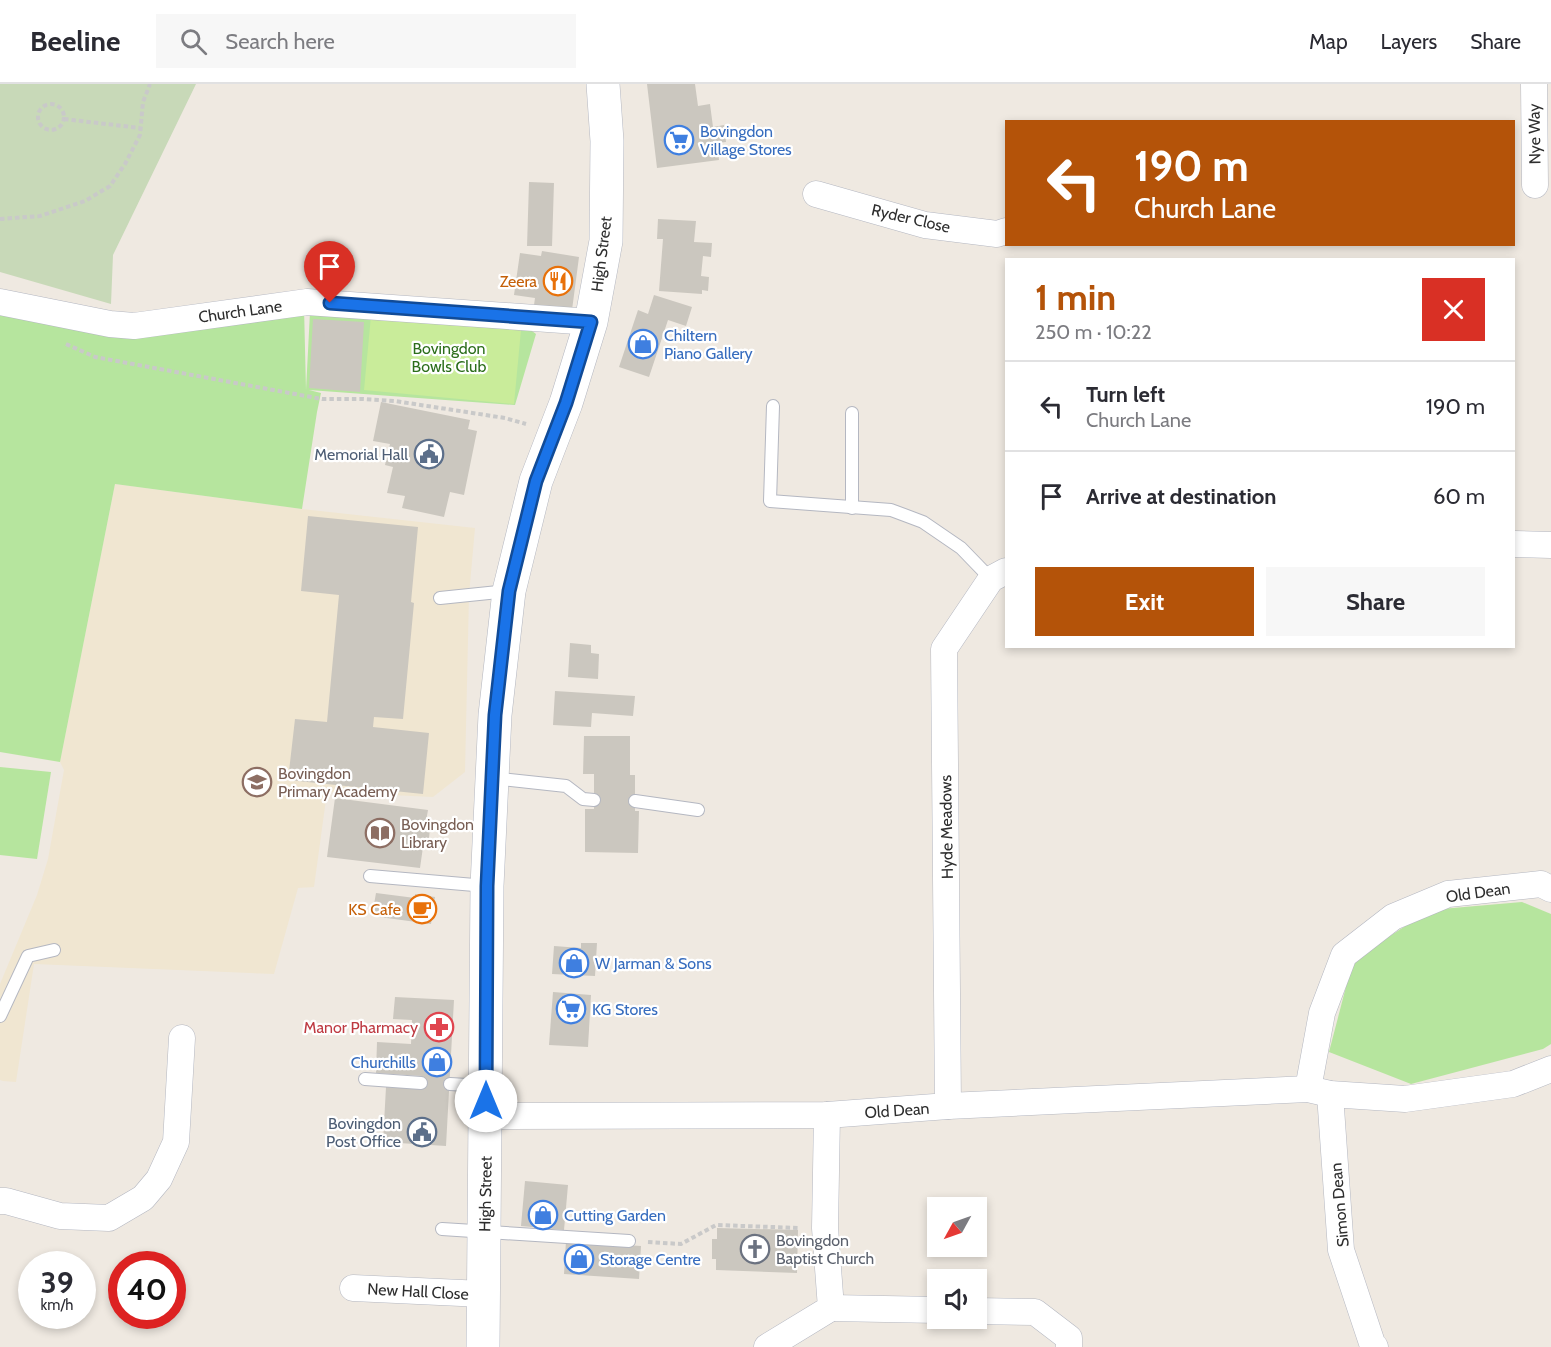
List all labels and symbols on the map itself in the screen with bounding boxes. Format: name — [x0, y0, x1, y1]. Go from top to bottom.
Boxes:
street label: Nye Way — [1524, 103, 1545, 165]
place label: Bovingdon Village Stores — [700, 122, 792, 159]
supermarket icon: Bovingdon Village Stores — [663, 124, 695, 156]
street label: Ryder Close — [870, 200, 952, 237]
street label: High Street — [587, 215, 616, 293]
pin — [304, 241, 355, 303]
restaurant icon: Zeera — [542, 265, 574, 297]
place label: Zeera — [500, 272, 537, 291]
street label: Church Lane — [197, 296, 283, 327]
place label: Chiltern Piano Gallery — [664, 326, 753, 363]
shop icon: Chiltern Piano Gallery — [627, 328, 659, 360]
park label: Bovingdon Bowls Club — [412, 339, 486, 376]
public building icon: Memorial Hall — [413, 438, 445, 470]
place label: Memorial Hall — [314, 445, 408, 464]
place label: Bovingdon Primary Academy — [278, 764, 398, 801]
school or university icon: Bovingdon Primary Academy — [241, 766, 273, 798]
street label: Hyde Meadows — [936, 774, 957, 879]
place label: Bovingdon Library — [401, 815, 474, 852]
library icon: Bovingdon Library — [364, 817, 396, 849]
street label: Old Dean — [1445, 879, 1512, 906]
cafe icon: KS Cafe — [406, 893, 438, 925]
place label: KS Cafe — [348, 900, 401, 919]
shop icon: W Jarman & Sons — [558, 947, 590, 979]
place label: W Jarman & Sons — [595, 954, 712, 973]
supermarket icon: KG Stores — [555, 993, 587, 1025]
place label: KG Stores — [592, 1000, 658, 1019]
pharmacy icon: Manor Pharmacy — [423, 1011, 455, 1043]
place label: Manor Pharmacy — [303, 1018, 418, 1037]
shop icon: Churchills — [421, 1046, 453, 1078]
place label: Churchills — [351, 1053, 416, 1072]
position arrow — [454, 1069, 518, 1133]
street label: Old Dean — [864, 1099, 930, 1122]
place label: Bovingdon Post Office — [326, 1114, 401, 1151]
public building icon: Bovingdon Post Office — [406, 1116, 438, 1148]
street label: High Street — [475, 1155, 496, 1232]
street label: Simon Dean — [1326, 1162, 1353, 1248]
north arrow — [927, 1197, 987, 1257]
shop icon: Cutting Garden — [527, 1199, 559, 1231]
place label: Cutting Garden — [564, 1206, 666, 1225]
place label: Bovingdon Baptist Church — [776, 1231, 874, 1268]
church icon: Bovingdon Baptist Church — [739, 1233, 771, 1265]
shop icon: Storage Centre — [563, 1243, 595, 1275]
place label: Storage Centre — [600, 1250, 701, 1269]
speed limit sign: 40 — [108, 1251, 186, 1329]
street label: New Hall Close — [367, 1279, 469, 1304]

